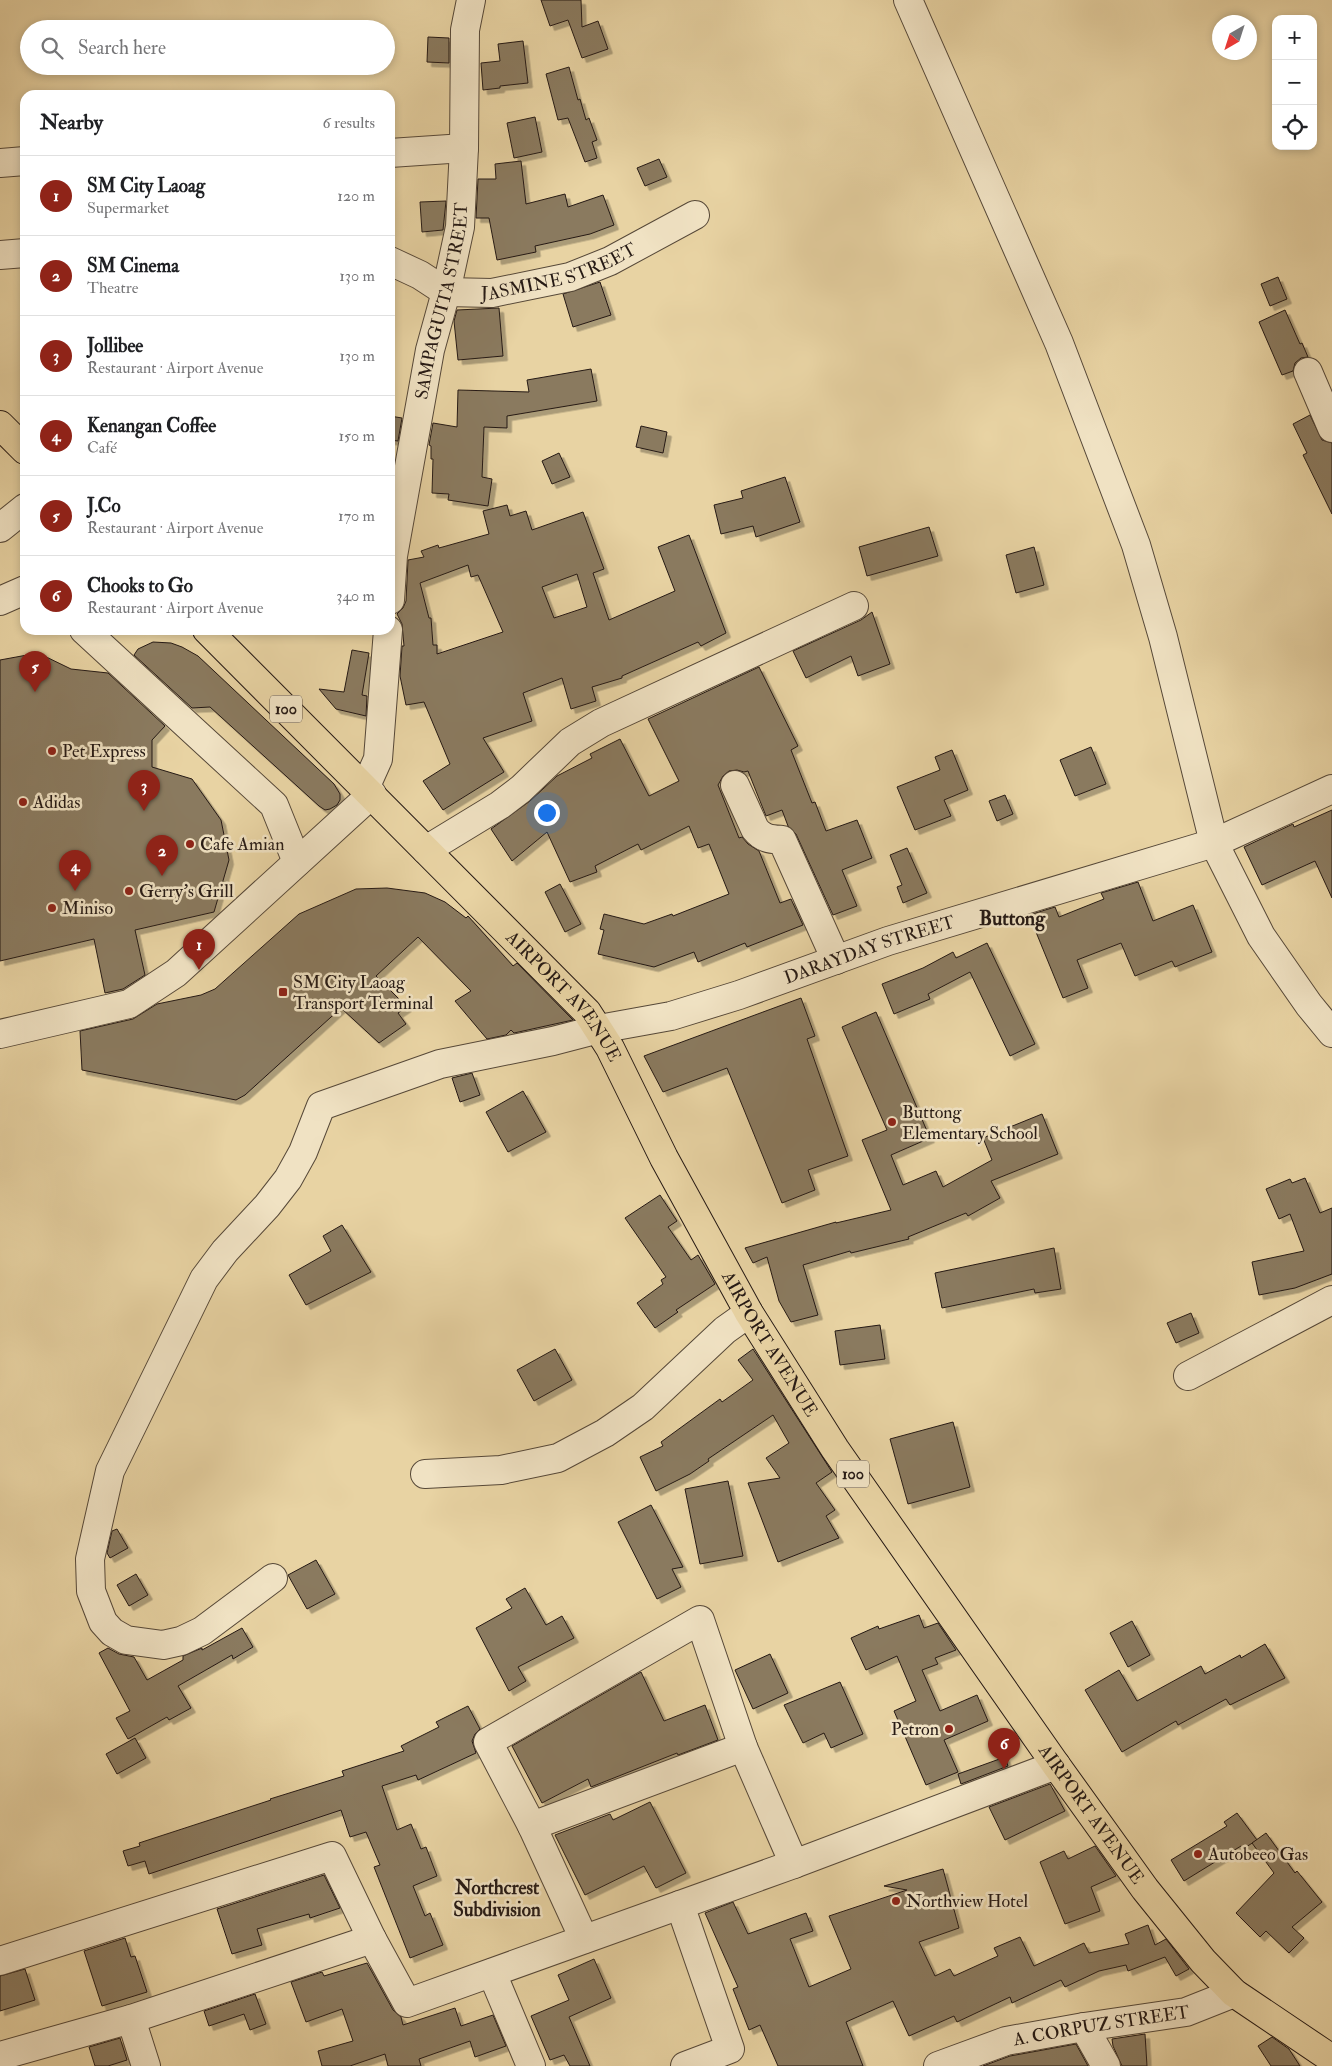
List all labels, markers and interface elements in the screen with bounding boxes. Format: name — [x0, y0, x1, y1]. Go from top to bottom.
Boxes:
north arrow — [1212, 15, 1257, 60]
map controls — [1272, 15, 1317, 150]
button: + — [1272, 15, 1317, 60]
search box — [20, 20, 395, 75]
icon: search — [38, 34, 66, 62]
text: Search here — [78, 36, 166, 60]
button: − — [1272, 60, 1317, 105]
button: locate — [1272, 105, 1317, 150]
text: Nearby — [40, 109, 103, 136]
text: 6 results — [323, 113, 375, 133]
text: SM City Laoag — [87, 174, 205, 198]
text: 1 — [53, 186, 59, 206]
text: 120 m — [337, 186, 375, 206]
text: Supermarket — [87, 198, 169, 218]
street label: SAMPAGUITA STREET — [410, 201, 473, 401]
street label: JASMINE STREET — [480, 237, 641, 305]
text: SM Cinema — [87, 254, 179, 278]
text: 2 — [52, 266, 60, 286]
text: 130 m — [339, 266, 375, 286]
text: Theatre — [87, 278, 138, 298]
text: Jollibee — [87, 334, 143, 358]
text: 3 — [53, 346, 59, 366]
text: 130 m — [339, 346, 375, 366]
text: Restaurant · Airport Avenue — [87, 358, 263, 378]
text: Kenangan Coffee — [87, 414, 216, 438]
text: 4 — [52, 426, 60, 446]
text: 150 m — [338, 426, 375, 446]
text: Café — [87, 438, 117, 458]
text: J.Co — [87, 494, 121, 518]
text: 5 — [52, 506, 60, 526]
text: 170 m — [338, 506, 375, 526]
text: Restaurant · Airport Avenue — [87, 518, 263, 538]
text: Chooks to Go — [87, 574, 193, 598]
text: 6 — [52, 586, 60, 606]
text: 340 m — [336, 586, 375, 606]
text: Restaurant · Airport Avenue — [87, 598, 263, 618]
pin: 5 — [19, 651, 51, 692]
road number: 100 — [270, 696, 302, 722]
place label: Pet Express — [62, 740, 146, 763]
marker: Pet Express — [46, 745, 58, 757]
pin: 3 — [128, 770, 160, 811]
place label: Adidas — [32, 791, 80, 814]
marker: Adidas — [17, 796, 29, 808]
your location — [534, 800, 560, 826]
place label: Cafe Amian — [200, 833, 284, 856]
pin: 2 — [146, 835, 178, 876]
marker: Cafe Amian — [184, 838, 196, 850]
pin: 4 — [59, 850, 91, 891]
place label: Gerry’s Grill — [139, 880, 234, 903]
marker: Gerry’s Grill — [123, 885, 135, 897]
place label: Miniso — [62, 897, 113, 920]
marker: Miniso — [46, 902, 58, 914]
district label: Buttong — [979, 906, 1046, 932]
street label: DARAYDAY STREET — [781, 910, 958, 989]
street label: AIRPORT AVENUE — [501, 925, 626, 1065]
pin: 1 — [183, 929, 215, 970]
place label: SM City Laoag Transport Terminal — [293, 971, 434, 1015]
marker: SM City Laoag Transport Terminal — [277, 986, 289, 998]
place label: Buttong Elementary School — [902, 1101, 1038, 1145]
marker: Buttong Elementary School — [886, 1116, 898, 1128]
street label: AIRPORT AVENUE — [716, 1266, 823, 1421]
road number: 100 — [837, 1460, 869, 1488]
place label: Petron — [891, 1718, 939, 1741]
marker: Petron — [943, 1723, 955, 1735]
pin: 6 — [988, 1728, 1020, 1769]
street label: AIRPORT AVENUE — [1033, 1739, 1149, 1889]
place label: Autobeeo Gas — [1207, 1843, 1308, 1866]
marker: Autobeeo Gas — [1192, 1848, 1204, 1860]
district label: Northcrest Subdivision — [453, 1876, 541, 1922]
place label: Northview Hotel — [906, 1890, 1028, 1913]
marker: Northview Hotel — [890, 1895, 902, 1907]
street label: A. CORPUZ STREET — [1011, 2000, 1191, 2051]

